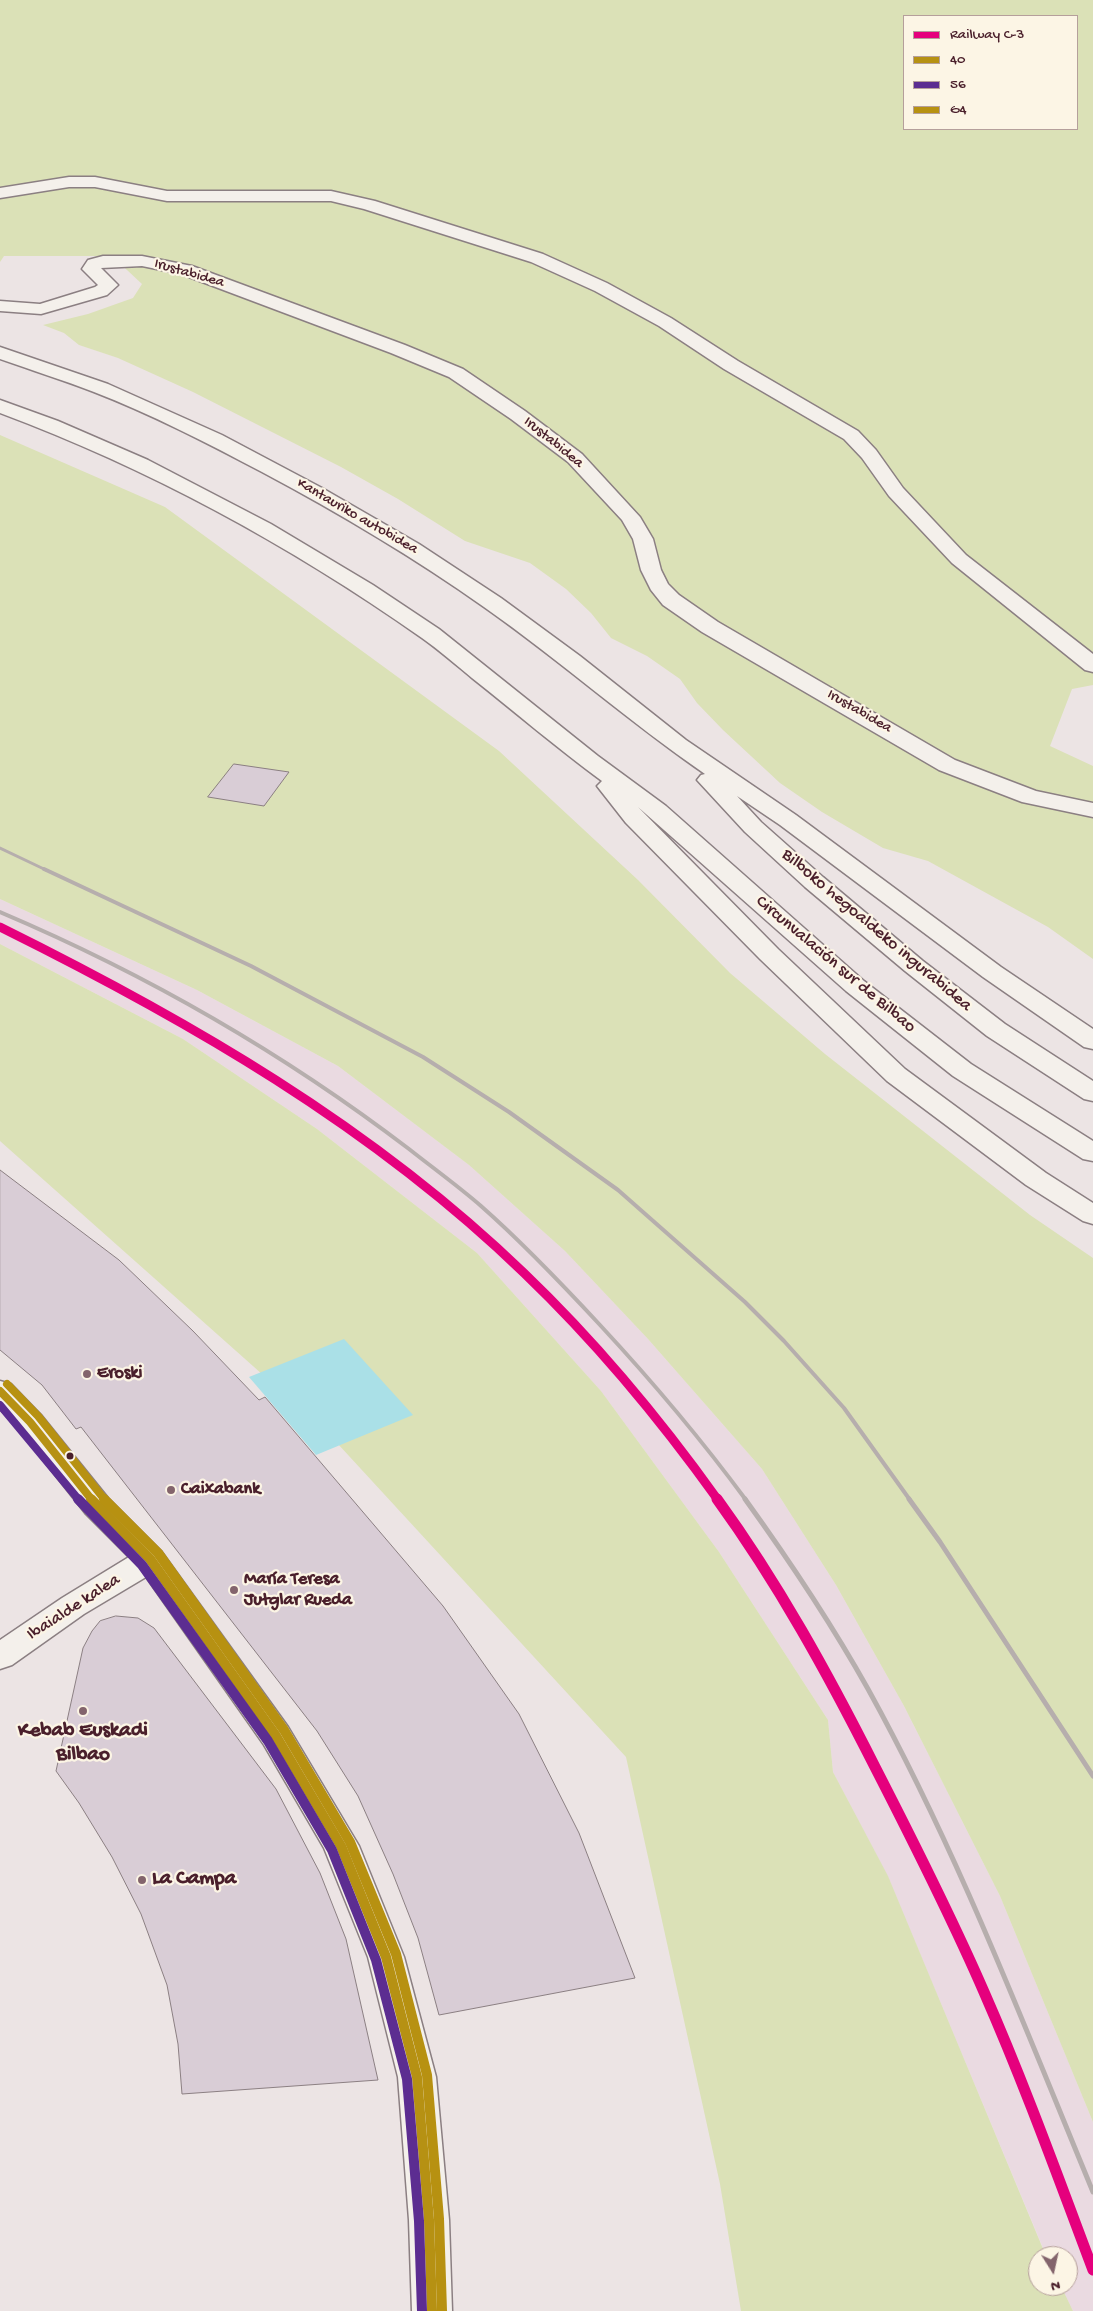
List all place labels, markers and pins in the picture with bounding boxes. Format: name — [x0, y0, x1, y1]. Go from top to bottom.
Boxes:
place label: Eroski — [97, 1363, 142, 1385]
marker: Eroski — [81, 1368, 93, 1380]
unlabelled marker — [65, 1451, 75, 1461]
place label: Caixabank — [181, 1479, 260, 1501]
marker: Caixabank — [165, 1484, 177, 1496]
place label: María Teresa Jutglar Rueda — [244, 1569, 352, 1612]
marker: María Teresa Jutglar Rueda — [228, 1584, 240, 1596]
marker: Kebab Euskadi Bilbao — [77, 1705, 89, 1717]
place label: Kebab Euskadi Bilbao — [18, 1719, 148, 1769]
place label: La Campa — [152, 1867, 236, 1893]
marker: La Campa — [136, 1874, 148, 1886]

